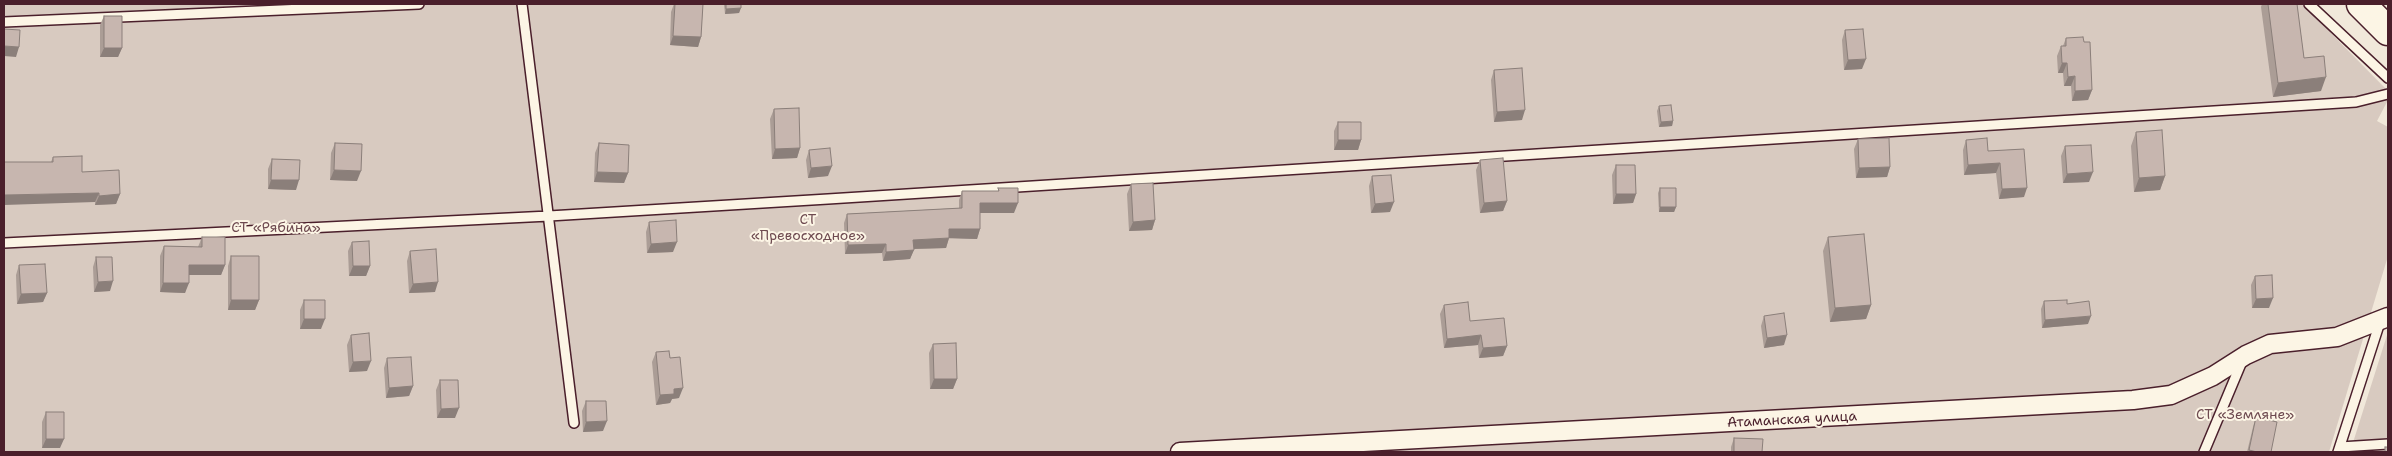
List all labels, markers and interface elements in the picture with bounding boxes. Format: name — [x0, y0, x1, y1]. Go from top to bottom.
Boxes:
park label: СТ «Превосходное» — [751, 212, 865, 244]
park label: СТ «Рябина» — [231, 220, 321, 236]
park label: СТ «Земляне» — [2196, 407, 2294, 423]
street label: Атаманская улица — [1727, 408, 1857, 432]

